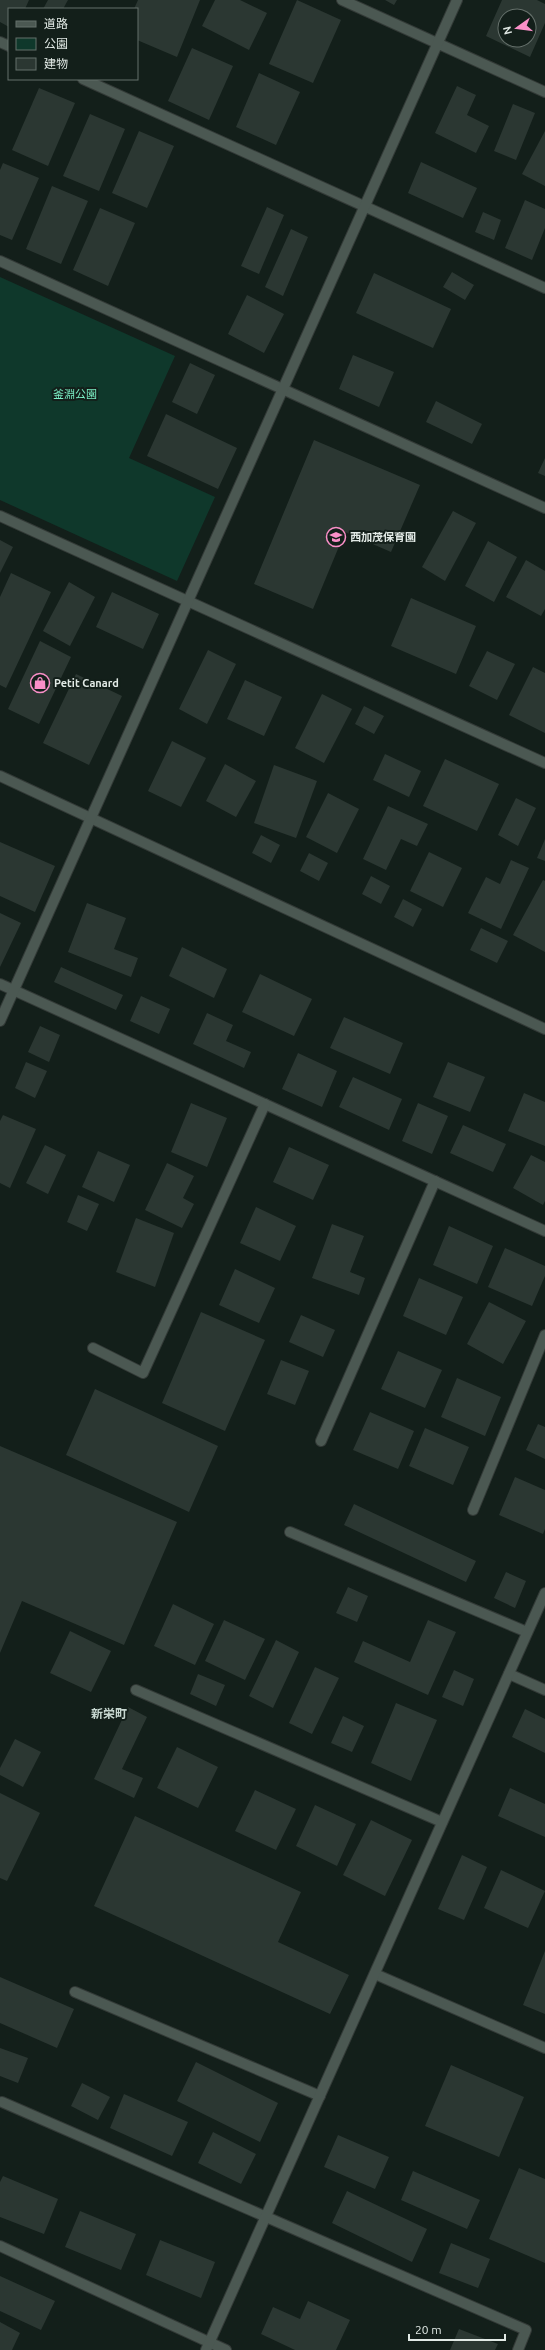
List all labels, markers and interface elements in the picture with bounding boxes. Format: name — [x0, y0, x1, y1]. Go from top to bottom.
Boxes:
legend — [8, 8, 138, 80]
north arrow — [497, 8, 537, 48]
text: 道路 — [44, 17, 68, 30]
text: N — [500, 25, 514, 36]
text: 公園 — [44, 37, 68, 50]
text: 建物 — [44, 57, 68, 70]
park label: 釜淵公園 — [53, 388, 97, 400]
school or university icon: 西加茂保育園 — [325, 526, 347, 548]
place label: 西加茂保育園 — [350, 531, 416, 543]
shop icon: Petit Canard — [29, 672, 51, 694]
place label: Petit Canard — [54, 677, 119, 689]
district label: 新栄町 — [91, 1707, 127, 1720]
scale bar — [409, 2316, 505, 2342]
text: 20 m — [415, 2323, 442, 2336]

